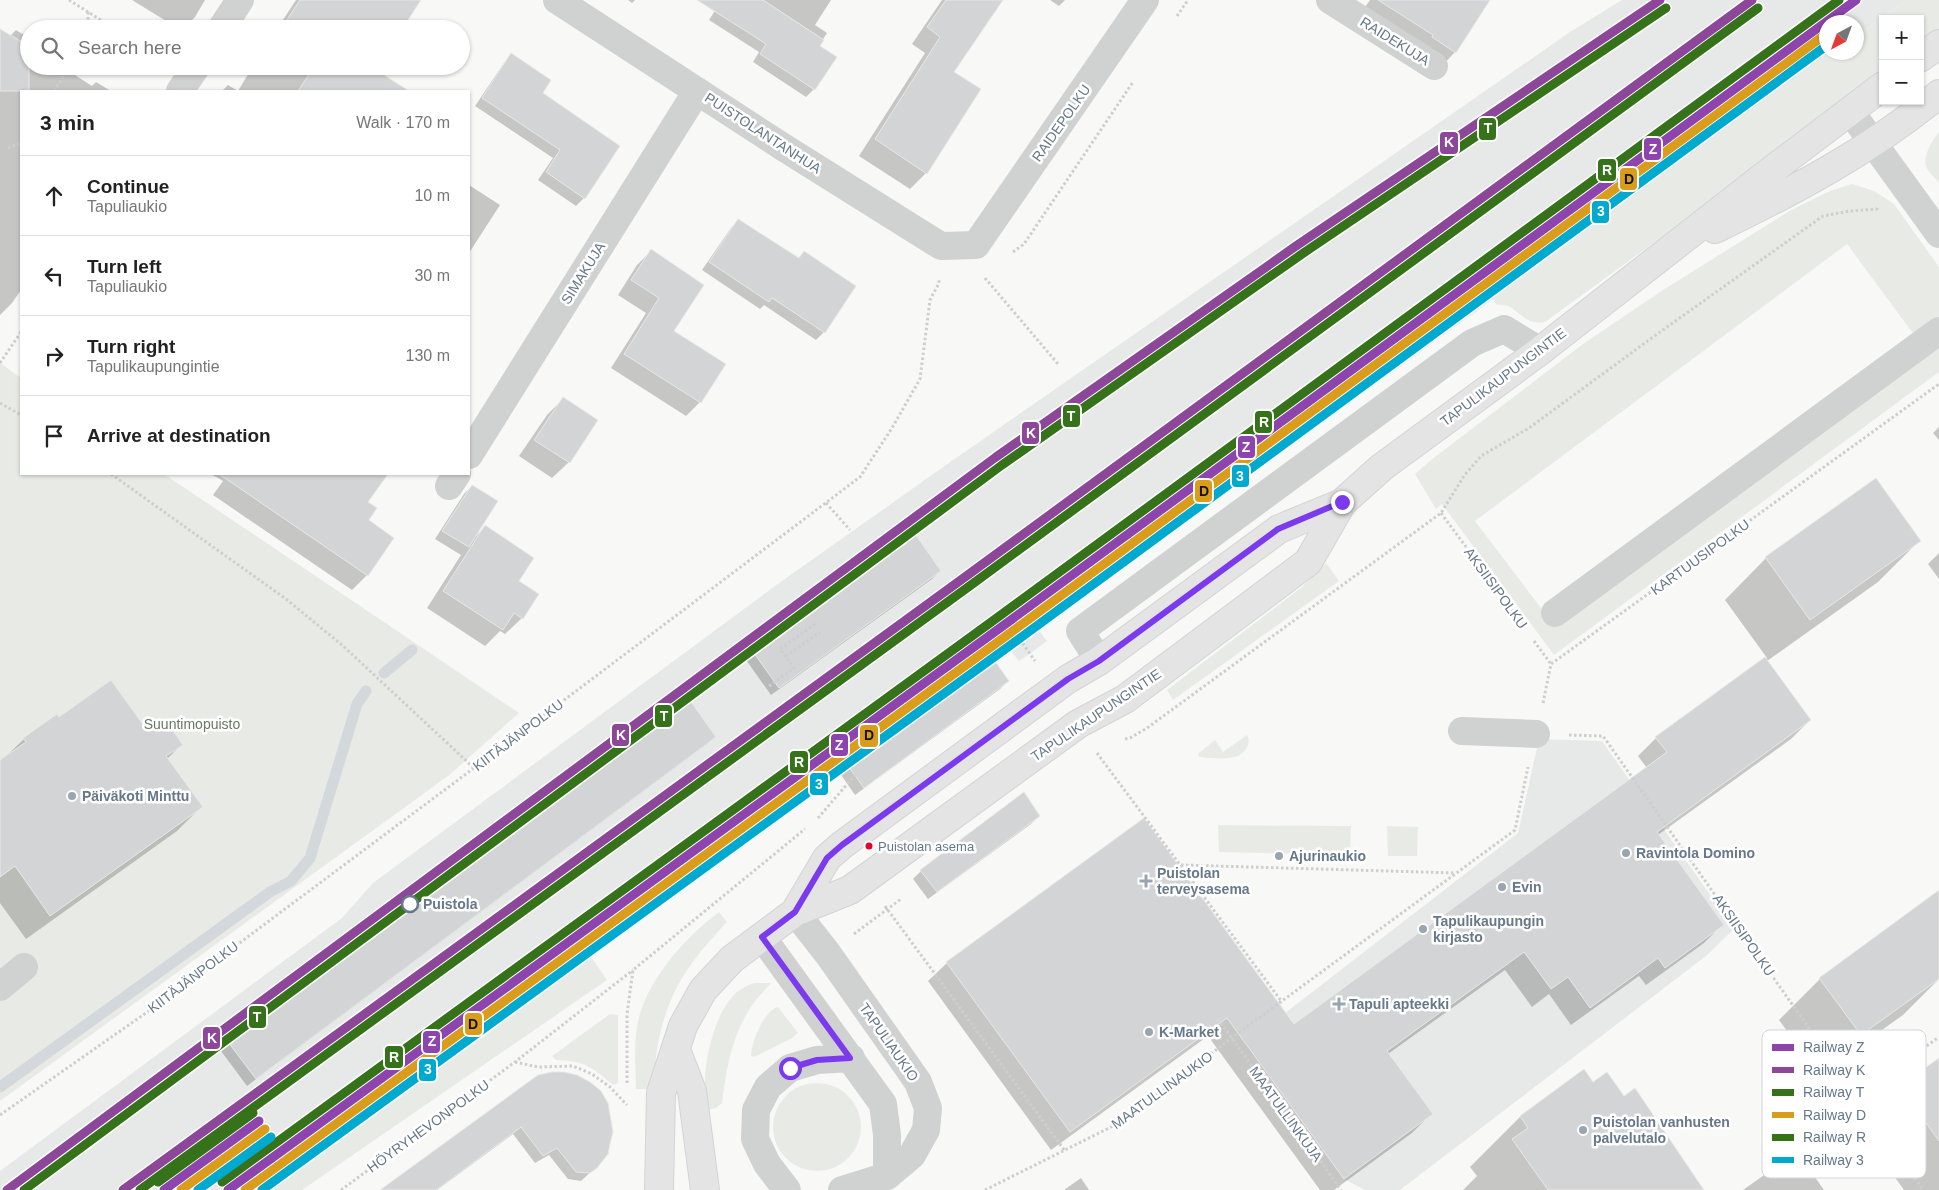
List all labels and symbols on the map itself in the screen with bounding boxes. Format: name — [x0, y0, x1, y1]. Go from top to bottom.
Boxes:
street label: RAIDEKUJA — [1357, 13, 1433, 69]
north arrow — [1819, 15, 1864, 60]
street label: RAIDEPOLKU — [1029, 81, 1093, 165]
street label: PUISTOLANTANHUA — [702, 89, 825, 177]
line badge: T — [1478, 117, 1497, 141]
text: T — [1484, 120, 1493, 136]
line badge: K — [1439, 131, 1459, 155]
text: K — [1444, 134, 1454, 150]
line badge: Z — [1643, 137, 1662, 161]
text: Z — [1649, 141, 1658, 157]
line badge: R — [1597, 158, 1617, 182]
text: R — [1602, 162, 1612, 178]
line badge: D — [1619, 167, 1638, 191]
text: D — [1624, 171, 1634, 187]
line badge: 3 — [1591, 200, 1610, 224]
text: 3 — [1597, 203, 1605, 219]
street label: SIMAKUJA — [558, 239, 609, 307]
street label: TAPULIKAUPUNGINTIE — [1437, 325, 1569, 429]
line badge: T — [1062, 404, 1081, 428]
text: T — [1067, 408, 1076, 424]
line badge: R — [1254, 410, 1273, 434]
text: R — [1259, 414, 1269, 430]
line badge: K — [1021, 421, 1040, 445]
text: K — [1026, 425, 1036, 441]
line badge: Z — [1237, 435, 1256, 459]
text: Z — [1242, 439, 1251, 455]
line badge: 3 — [1231, 464, 1250, 488]
text: 3 — [1236, 468, 1244, 484]
line badge: D — [1194, 479, 1213, 503]
text: D — [1199, 483, 1209, 499]
route end — [1331, 491, 1354, 514]
street label: KARTUUSIPOLKU — [1648, 516, 1752, 598]
street label: AKSIISIPOLKU — [1461, 544, 1531, 632]
street label: TAPULIKAUPUNGINTIE — [1028, 666, 1164, 764]
street label: KIITÄJÄNPOLKU — [470, 696, 566, 774]
line badge: T — [654, 704, 673, 728]
text: T — [660, 708, 669, 724]
park label: Suuntimopuisto — [144, 716, 240, 732]
line badge: K — [611, 723, 630, 747]
line badge: D — [859, 724, 879, 748]
text: K — [616, 727, 626, 743]
text: D — [864, 727, 874, 743]
line badge: Z — [830, 733, 849, 757]
text: Z — [835, 737, 844, 753]
line badge: R — [789, 750, 809, 774]
text: R — [794, 754, 804, 770]
line badge: 3 — [809, 772, 829, 796]
text: 3 — [815, 776, 823, 792]
place label: Päiväkoti Minttu — [82, 788, 189, 804]
marker: Päiväkoti Minttu — [66, 790, 78, 802]
place label: Puistolan asema — [878, 839, 975, 854]
marker: Puistolan asema — [864, 841, 874, 851]
place label: Ravintola Domino — [1636, 845, 1755, 861]
marker: Ravintola Domino — [1620, 847, 1632, 859]
place label: Ajurinaukio — [1289, 848, 1366, 864]
marker: Ajurinaukio — [1273, 850, 1285, 862]
place label: Puistolan terveysasema — [1157, 865, 1250, 897]
marker: Puistolan terveysasema — [1139, 874, 1153, 888]
place label: Evin — [1512, 879, 1542, 895]
marker: Evin — [1496, 881, 1508, 893]
street label: AKSIISIPOLKU — [1710, 891, 1778, 979]
marker: Puistola — [401, 895, 419, 913]
place label: Puistola — [423, 896, 478, 912]
place label: Tapulikaupungin kirjasto — [1433, 913, 1544, 945]
marker: Tapulikaupungin kirjasto — [1417, 923, 1429, 935]
street label: KIITÄJÄNPOLKU — [145, 938, 241, 1016]
place label: Tapuli apteekki — [1349, 996, 1449, 1012]
marker: Tapuli apteekki — [1333, 998, 1345, 1010]
street label: TAPULIAUKIO — [856, 1000, 922, 1084]
line badge: T — [248, 1005, 267, 1029]
text: T — [253, 1009, 262, 1025]
line badge: D — [464, 1012, 483, 1036]
text: D — [468, 1016, 478, 1032]
place label: K-Market — [1159, 1024, 1219, 1040]
line badge: K — [202, 1026, 221, 1050]
marker: K-Market — [1143, 1026, 1155, 1038]
text: K — [207, 1030, 217, 1046]
line badge: Z — [422, 1030, 441, 1054]
legend — [1762, 1030, 1926, 1178]
text: Z — [428, 1033, 437, 1049]
text: Railway Z — [1803, 1039, 1865, 1055]
line badge: R — [384, 1045, 404, 1069]
street label: MAATULLINAUKIO — [1108, 1048, 1216, 1132]
text: R — [389, 1049, 399, 1065]
route start — [779, 1057, 802, 1080]
line badge: 3 — [418, 1058, 437, 1082]
text: 3 — [424, 1061, 432, 1077]
text: Railway K — [1803, 1062, 1866, 1078]
street label: MAATULLINKUJA — [1246, 1063, 1326, 1165]
street label: HÖYRYHEVONPOLKU — [363, 1076, 492, 1176]
text: Railway T — [1803, 1084, 1865, 1100]
text: Railway D — [1803, 1107, 1866, 1123]
place label: Puistolan vanhusten palvelutalo — [1593, 1114, 1730, 1146]
marker: Puistolan vanhusten palvelutalo — [1577, 1124, 1589, 1136]
text: Railway R — [1803, 1129, 1866, 1145]
text: Railway 3 — [1803, 1152, 1864, 1168]

